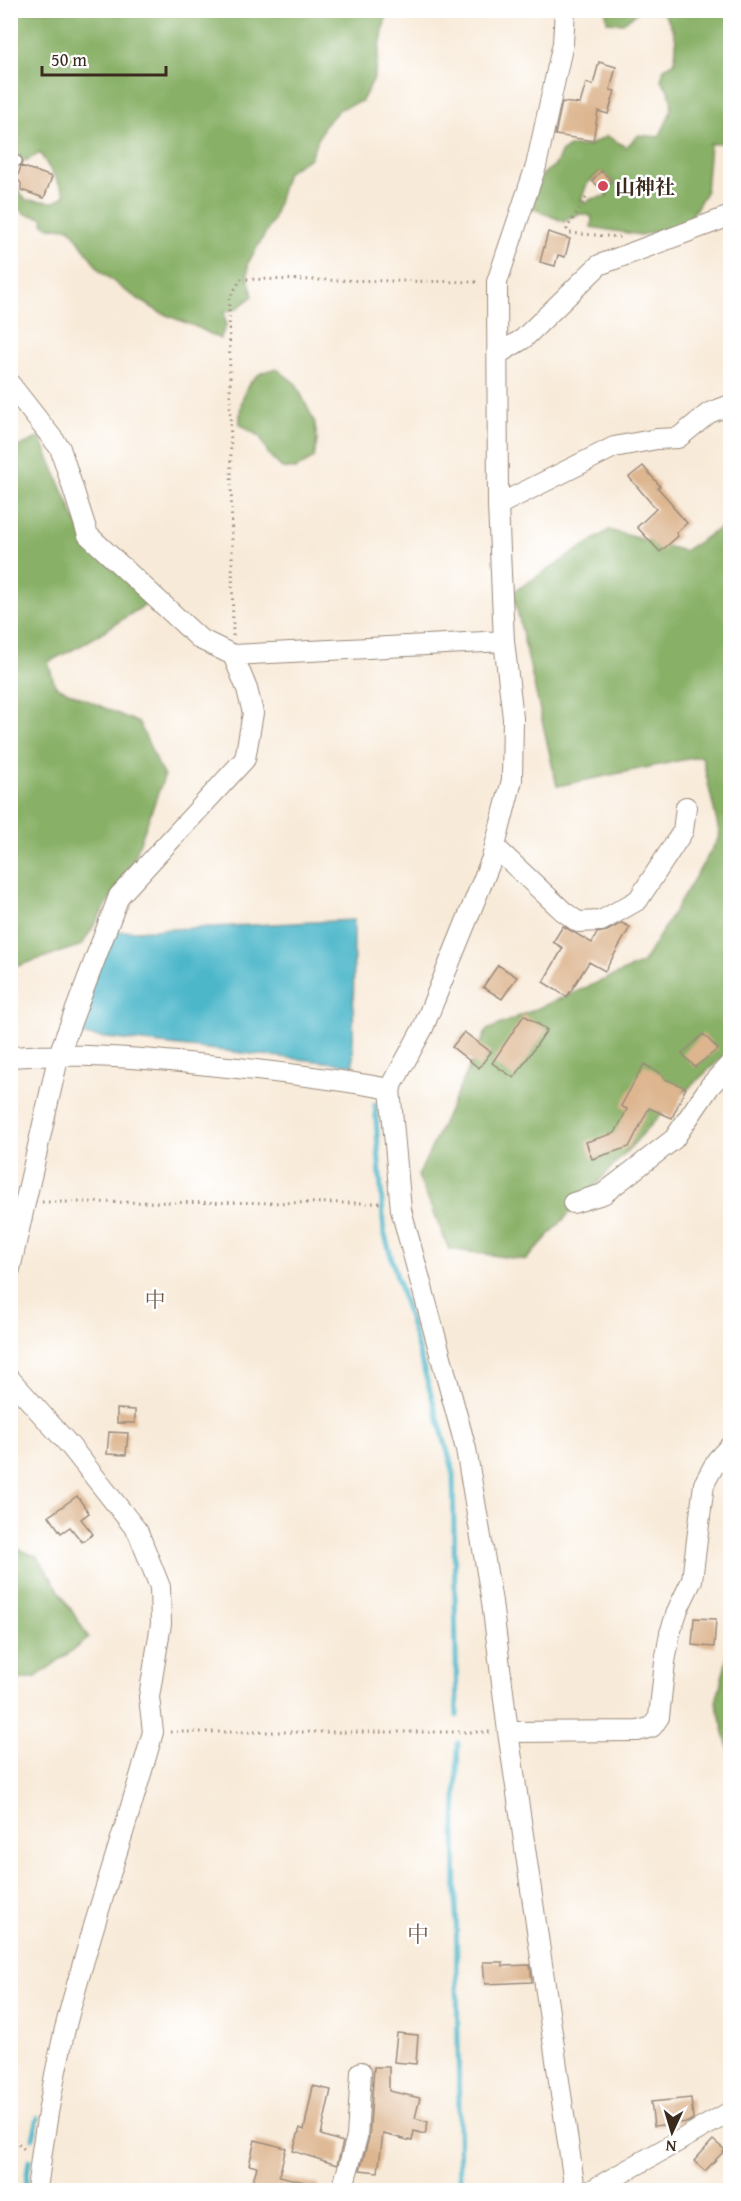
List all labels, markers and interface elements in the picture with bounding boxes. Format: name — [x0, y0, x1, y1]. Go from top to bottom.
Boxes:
scale bar — [42, 39, 166, 77]
text: 50 m — [51, 46, 87, 73]
place label: 山神社 — [615, 172, 675, 201]
marker: 山神社 — [596, 179, 610, 193]
district label: 中 — [145, 1284, 166, 1315]
district label: 中 — [407, 1918, 429, 1950]
north arrow — [642, 2102, 702, 2162]
text: N — [664, 2135, 677, 2159]

